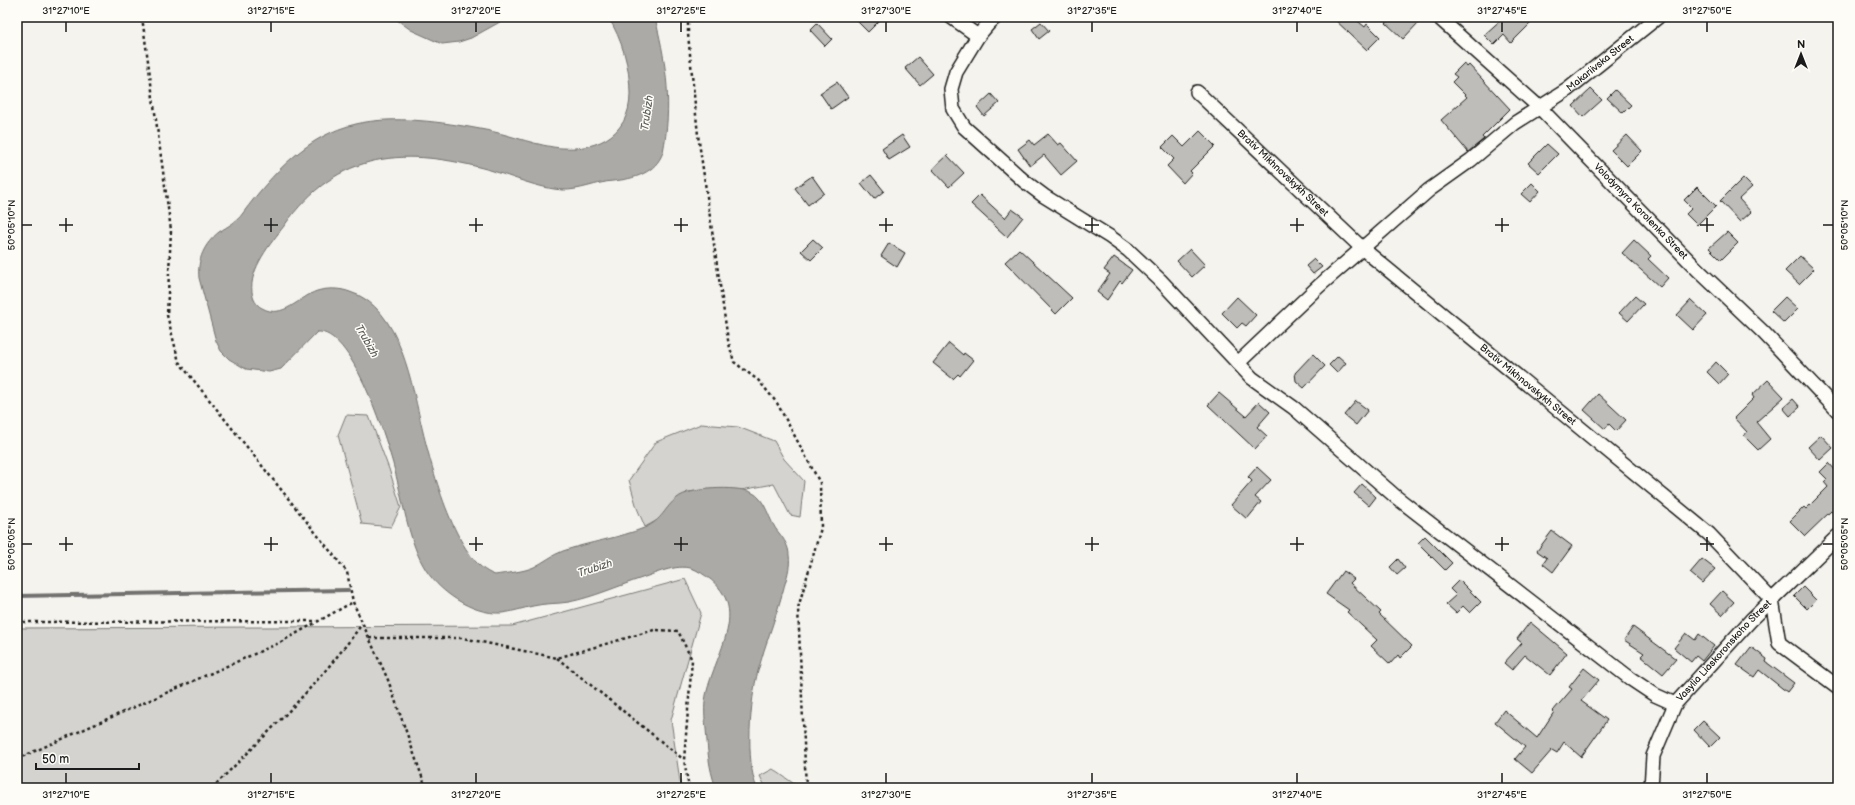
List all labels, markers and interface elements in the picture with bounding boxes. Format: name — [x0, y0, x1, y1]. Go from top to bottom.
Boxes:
text: 31°27'10"E — [42, 5, 90, 17]
text: 31°27'15"E — [247, 5, 295, 17]
text: 31°27'20"E — [451, 5, 501, 17]
text: 31°27'25"E — [656, 5, 706, 17]
text: 31°27'30"E — [861, 5, 911, 17]
text: 31°27'35"E — [1067, 5, 1117, 17]
text: 31°27'40"E — [1272, 5, 1322, 17]
text: 31°27'45"E — [1477, 5, 1527, 17]
text: 31°27'50"E — [1682, 5, 1732, 17]
street label: Makariivska Street — [1564, 33, 1636, 94]
north arrow — [1781, 34, 1821, 74]
text: N — [1797, 38, 1805, 51]
water label: Trubizh — [638, 94, 656, 132]
street label: Brativ Mikhnovskykh Street — [1235, 127, 1331, 219]
street label: Volodymyra Korolenka Street — [1591, 161, 1690, 262]
text: 50°05'10"N — [6, 199, 18, 251]
text: 50°05'10"N — [1839, 199, 1851, 251]
water label: Trubizh — [352, 322, 382, 360]
street label: Brativ Mikhnovskykh Street — [1477, 342, 1578, 428]
text: 50°05'05"N — [6, 518, 18, 570]
text: 50°05'05"N — [1839, 518, 1851, 570]
water label: Trubizh — [576, 556, 614, 580]
street label: Vasylia Liaskoronskoho Street — [1674, 597, 1774, 704]
scale bar — [36, 745, 139, 771]
text: 50 m — [42, 752, 69, 767]
text: 31°27'10"E — [42, 789, 90, 801]
text: 31°27'15"E — [247, 789, 295, 801]
text: 31°27'20"E — [451, 789, 501, 801]
text: 31°27'25"E — [656, 789, 706, 801]
text: 31°27'30"E — [861, 789, 911, 801]
text: 31°27'35"E — [1067, 789, 1117, 801]
text: 31°27'40"E — [1272, 789, 1322, 801]
text: 31°27'45"E — [1477, 789, 1527, 801]
text: 31°27'50"E — [1682, 789, 1732, 801]

